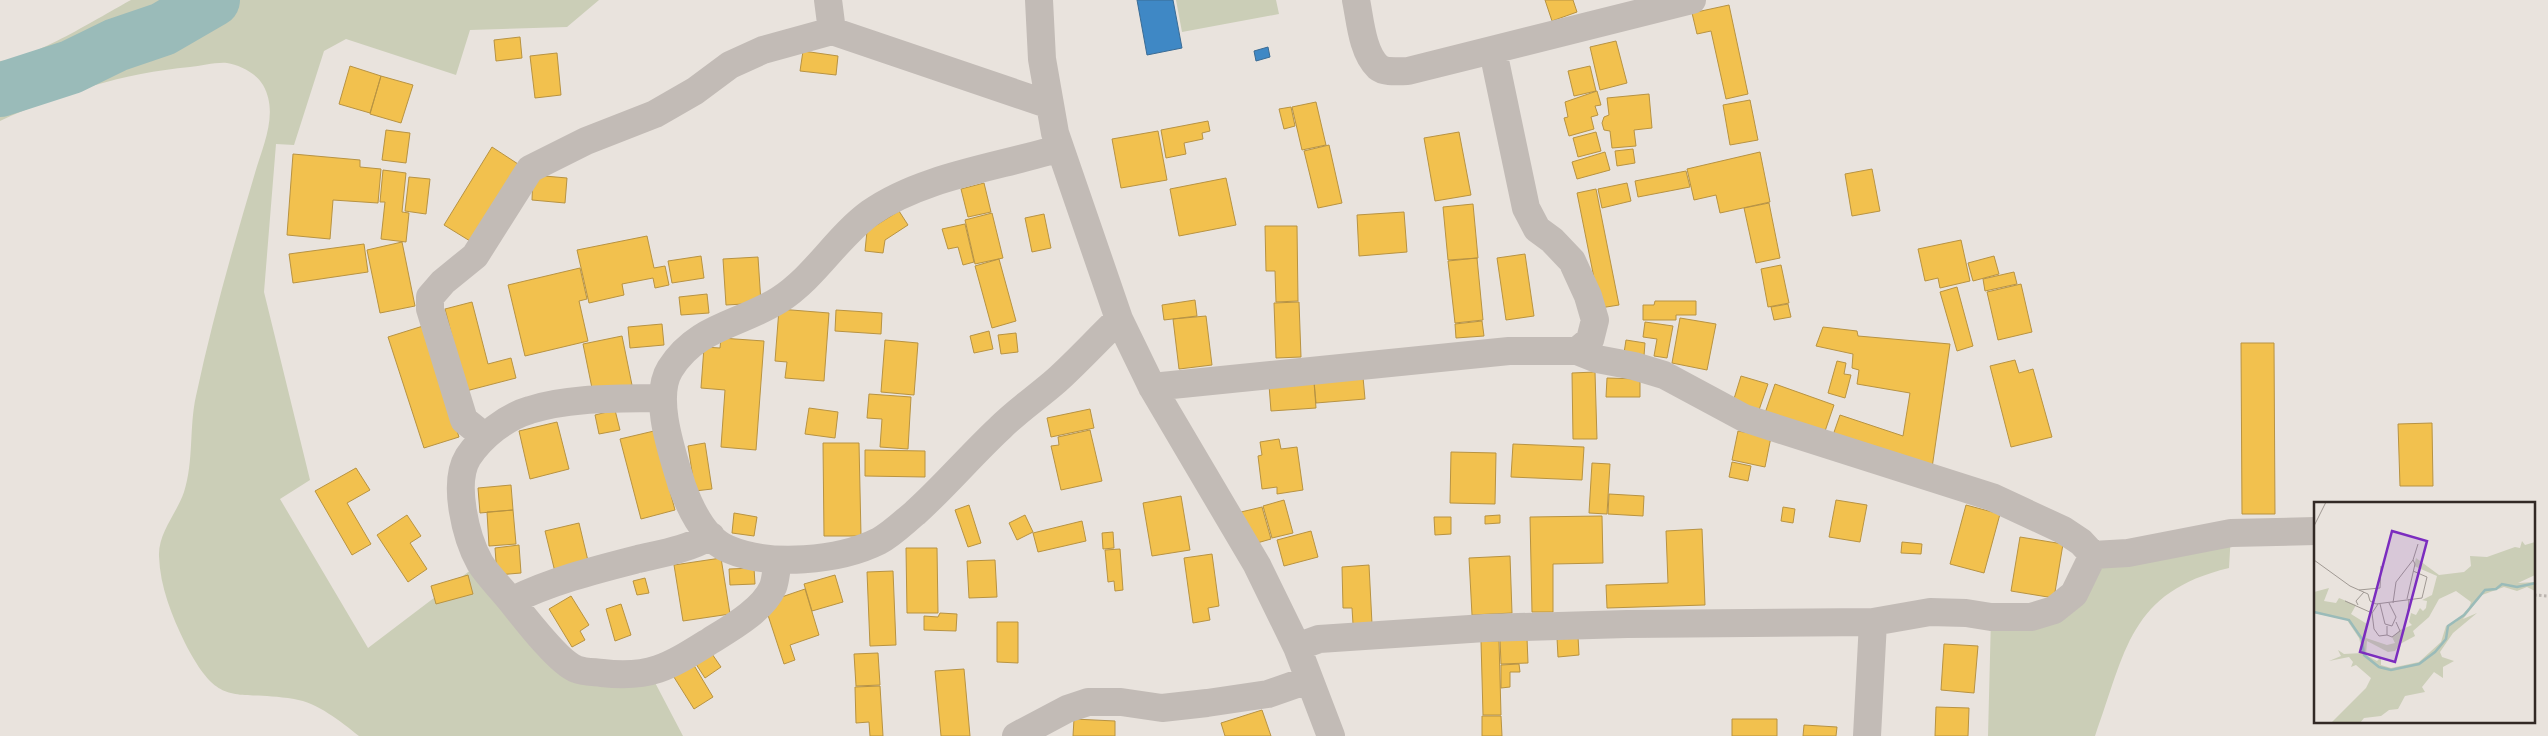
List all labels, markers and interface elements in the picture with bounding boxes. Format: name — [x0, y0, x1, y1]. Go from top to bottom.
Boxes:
inset map — [2314, 502, 2536, 724]

